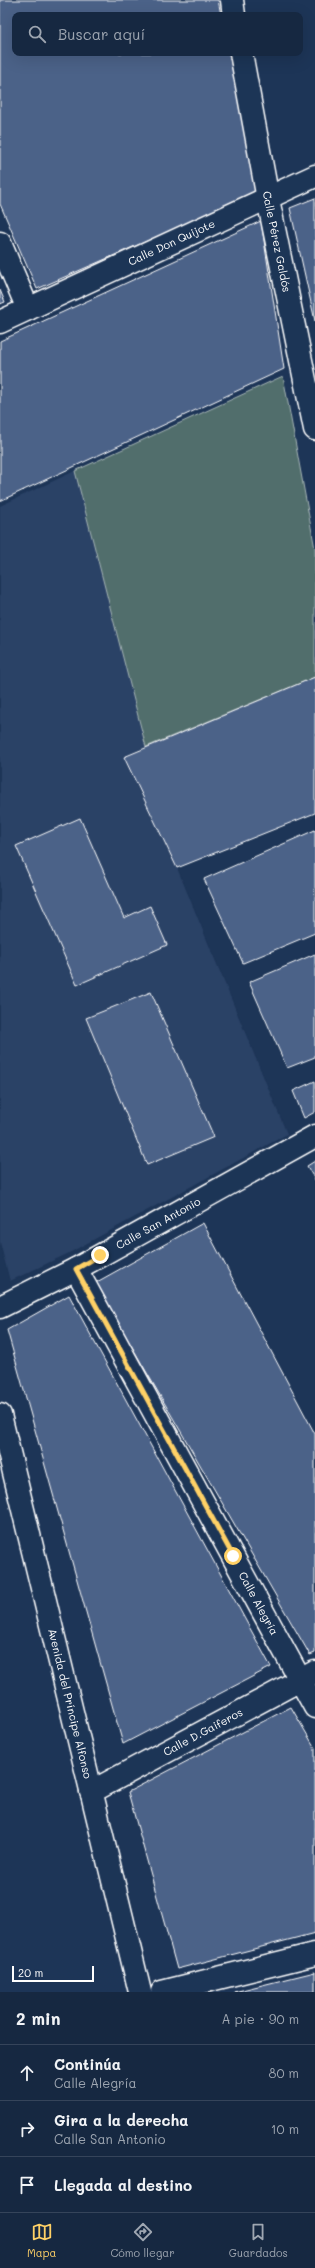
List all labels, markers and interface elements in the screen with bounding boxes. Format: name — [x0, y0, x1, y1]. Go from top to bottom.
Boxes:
search box — [12, 12, 303, 56]
icon: search — [26, 23, 48, 45]
text: Buscar aquí — [58, 24, 145, 44]
street label: Calle Pérez Galdós — [260, 190, 295, 293]
street label: Calle Don Quijote — [125, 215, 217, 269]
street label: Calle San Antonio — [113, 1193, 203, 1252]
route end — [91, 1246, 109, 1264]
route start — [224, 1547, 242, 1565]
street label: Calle Alegría — [236, 1569, 282, 1638]
street label: Avenida del Príncipe Alfonso — [45, 1627, 96, 1781]
street label: Calle D.Gaiferos — [160, 1704, 245, 1759]
scale bar — [12, 1964, 94, 1983]
text: 20 m — [18, 1965, 43, 1980]
text: 2 min — [16, 2007, 61, 2029]
text: A pie · 90 m — [222, 2010, 299, 2027]
text: Continúa — [54, 2054, 121, 2074]
icon: ahead — [16, 2062, 38, 2084]
text: 80 m — [269, 2064, 299, 2081]
text: Calle Alegría — [54, 2074, 137, 2091]
text: Gira a la derecha — [54, 2110, 188, 2130]
icon: right — [16, 2118, 38, 2140]
text: 10 m — [271, 2120, 299, 2137]
text: Calle San Antonio — [54, 2130, 165, 2147]
icon: arrive — [16, 2174, 38, 2196]
text: Llegada al destino — [54, 2175, 192, 2195]
tab: Mapa — [27, 2221, 56, 2260]
tab: Cómo llegar — [110, 2221, 175, 2260]
tab: Guardados — [229, 2221, 288, 2260]

